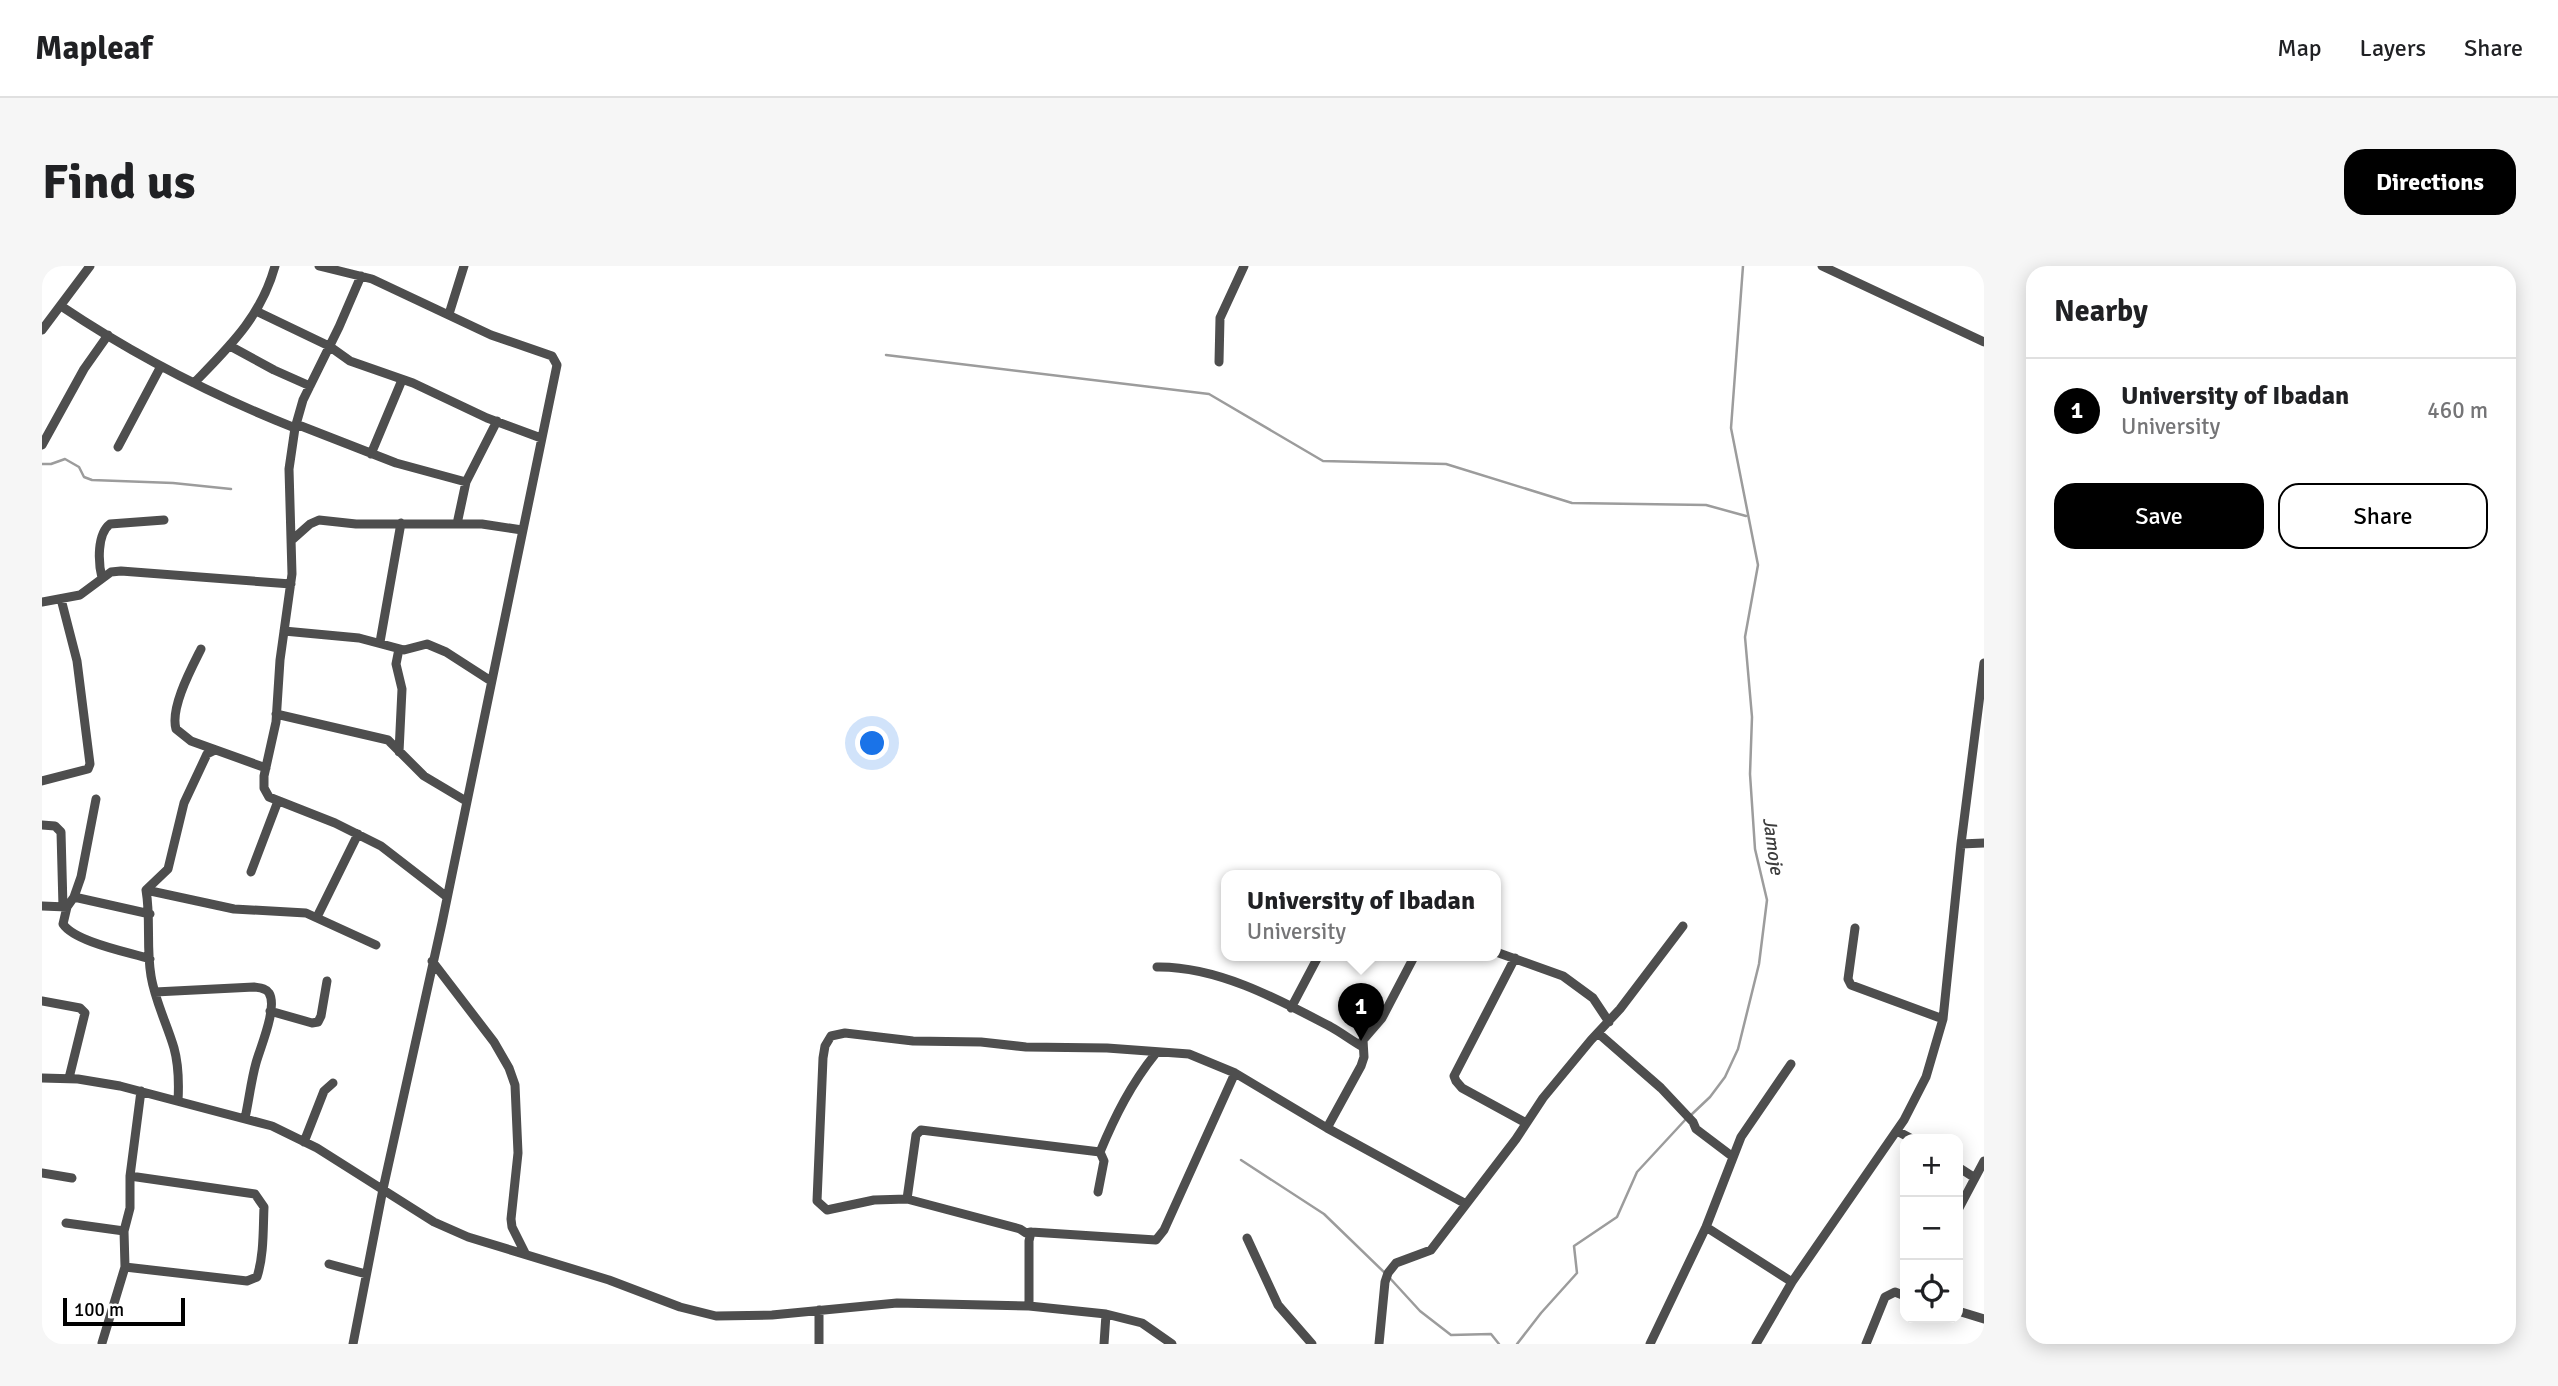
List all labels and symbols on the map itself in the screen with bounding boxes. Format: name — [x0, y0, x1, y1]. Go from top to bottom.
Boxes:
your location — [855, 726, 889, 760]
water label: Jamoje — [1757, 816, 1789, 878]
pin: 1 — [1338, 983, 1384, 1041]
scale bar — [63, 1295, 186, 1327]

